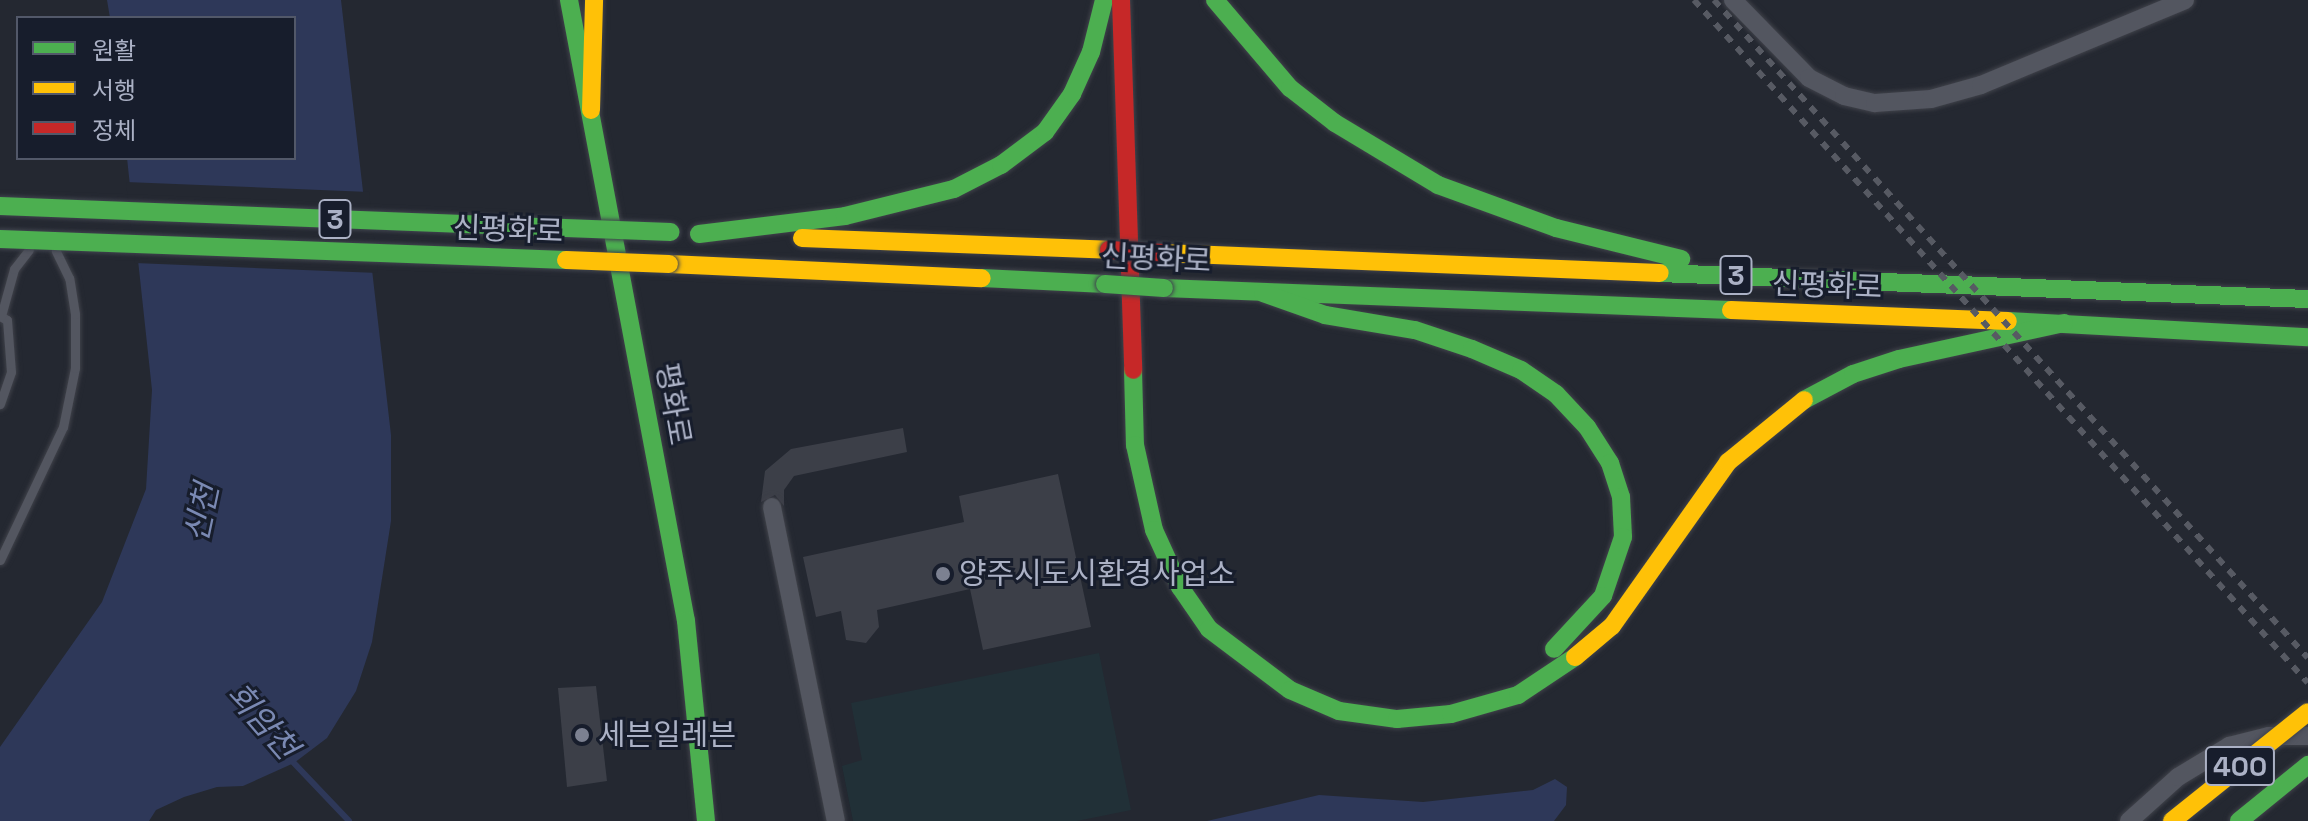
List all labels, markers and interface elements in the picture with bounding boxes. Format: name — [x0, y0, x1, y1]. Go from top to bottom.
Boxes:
legend — [16, 16, 296, 160]
text: 원활 — [92, 35, 136, 66]
text: 서행 — [92, 75, 136, 106]
text: 정체 — [92, 115, 136, 146]
road number: 3 — [317, 195, 353, 243]
street label: 신평화로 — [452, 210, 564, 250]
street label: 신평화로 — [1100, 238, 1212, 280]
road number: 3 — [1718, 251, 1754, 299]
street label: 신평화로 — [1771, 266, 1883, 306]
street label: 평화로 — [648, 360, 698, 448]
water label: 신천 — [177, 480, 227, 546]
place label: 양주시도시환경사업소 — [959, 556, 1235, 592]
marker: 양주시도시환경사업소 — [934, 565, 952, 583]
water label: 회암천 — [219, 675, 305, 767]
place label: 세븐일레븐 — [598, 717, 736, 753]
marker: 세븐일레븐 — [573, 726, 591, 744]
road number: 400 — [2204, 742, 2276, 790]

